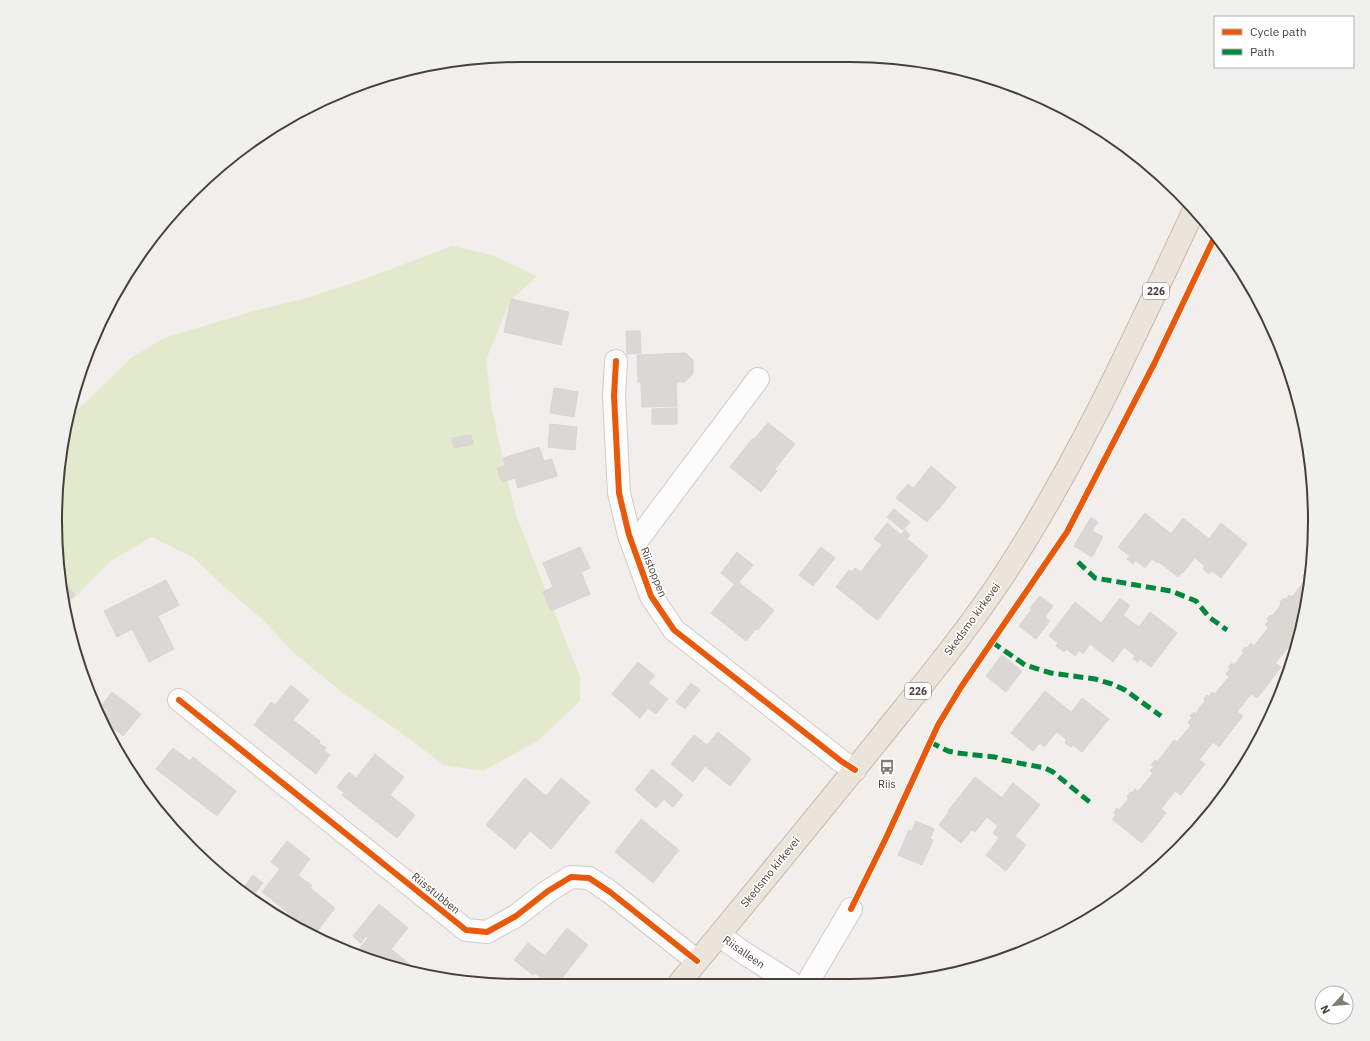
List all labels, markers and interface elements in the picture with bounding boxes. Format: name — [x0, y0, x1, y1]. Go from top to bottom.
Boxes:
legend — [1214, 16, 1354, 68]
text: Cycle path — [1250, 24, 1307, 39]
text: Path — [1250, 44, 1275, 59]
road number: 226 — [1143, 283, 1169, 299]
street label: Riistoppen — [638, 545, 670, 599]
street label: Skedsmo kirkevei — [941, 580, 1003, 658]
road number: 226 — [905, 683, 931, 699]
bus stop icon: Riis — [878, 758, 896, 776]
place label: Riis — [878, 777, 896, 791]
street label: Skedsmo kirkevei — [737, 834, 803, 910]
street label: Riisstubben — [409, 869, 463, 917]
street label: Riisalleen — [720, 932, 768, 972]
north arrow — [1314, 985, 1354, 1025]
text: N — [1317, 1003, 1333, 1016]

